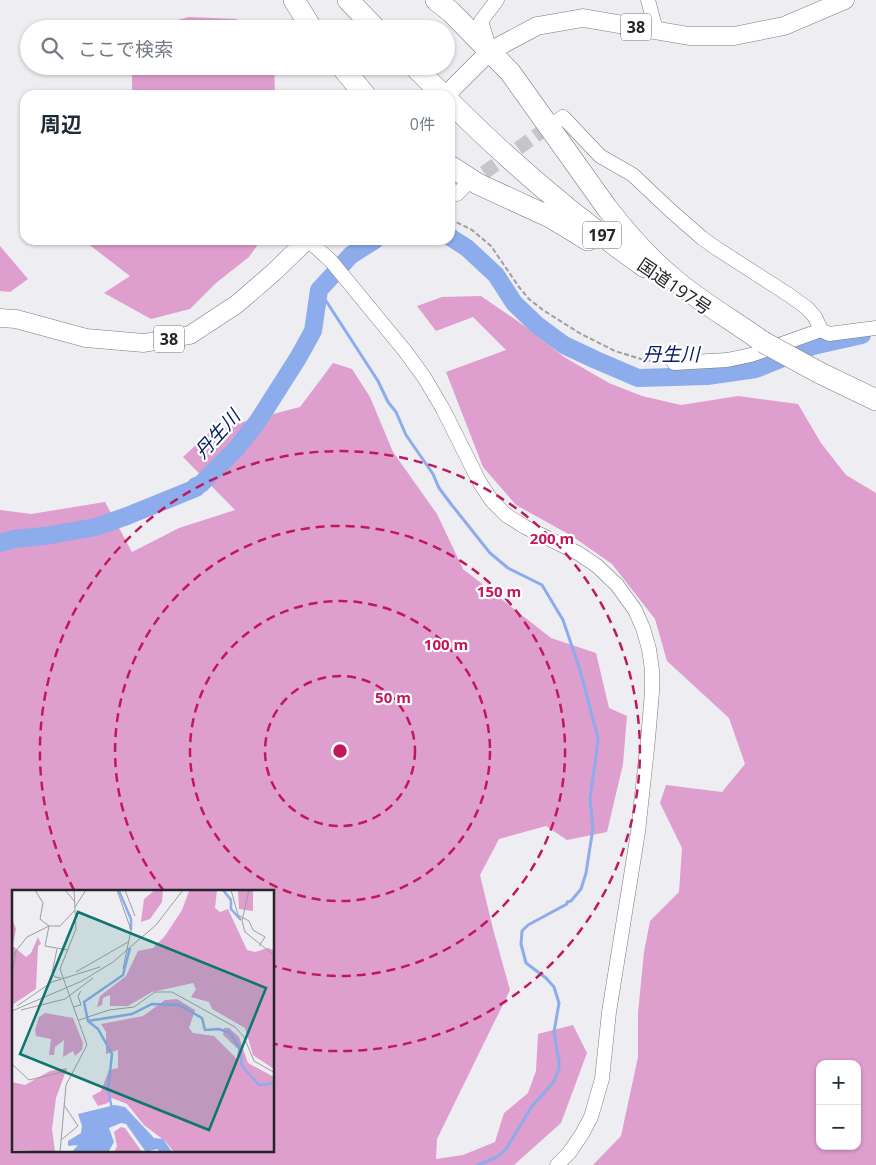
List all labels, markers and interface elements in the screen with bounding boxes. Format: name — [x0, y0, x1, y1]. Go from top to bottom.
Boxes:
road number: 38 — [621, 14, 651, 41]
search box — [20, 20, 455, 75]
icon: search — [38, 34, 66, 62]
text: ここで検索 — [78, 36, 173, 62]
text: 周辺 — [40, 110, 82, 138]
text: 0件 — [410, 113, 435, 135]
road number: 197 — [583, 222, 621, 248]
street label: 国道197号 — [633, 252, 717, 320]
road number: 38 — [154, 326, 184, 352]
water label: 丹生川 — [642, 341, 701, 367]
water label: 丹生川 — [188, 403, 247, 464]
text: 200 m — [530, 528, 574, 548]
text: 150 m — [477, 581, 521, 601]
text: 100 m — [424, 634, 468, 654]
text: 50 m — [375, 687, 411, 707]
centre of rings — [331, 742, 349, 760]
inset map — [12, 890, 275, 1152]
map controls — [816, 1060, 861, 1150]
button: + — [816, 1060, 861, 1105]
button: − — [816, 1105, 861, 1150]

